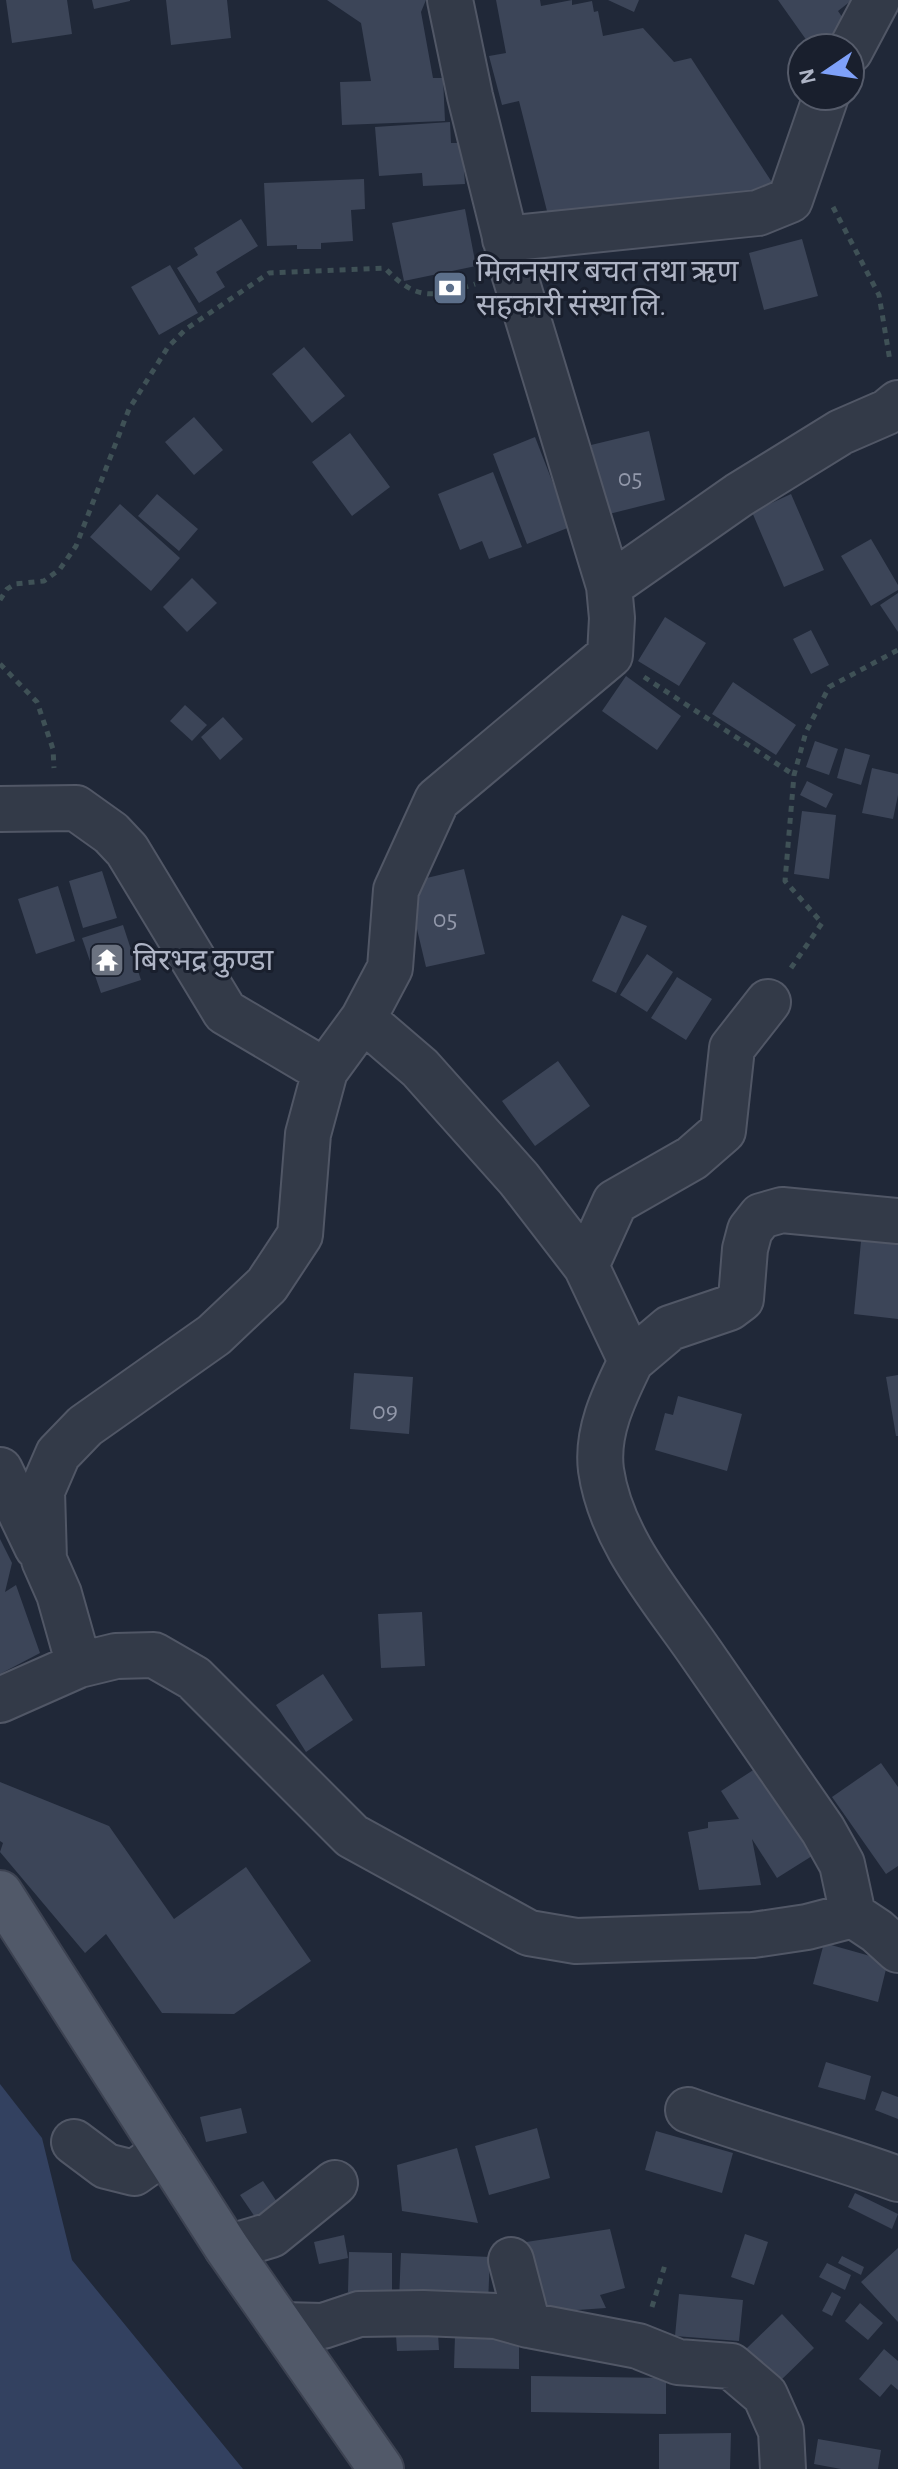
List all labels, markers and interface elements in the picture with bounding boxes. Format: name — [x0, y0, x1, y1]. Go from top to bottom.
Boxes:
north arrow — [786, 32, 866, 112]
text: N — [795, 66, 820, 86]
place label: मिलनसार बचत तथा ऋण सहकारी संस्था लि. — [476, 254, 740, 321]
bank icon: मिलनसार बचत तथा ऋण सहकारी संस्था लि. — [431, 269, 469, 307]
house number: 05 — [618, 465, 642, 491]
house number: 05 — [433, 906, 457, 932]
temple icon: बिरभद्र कुण्डा — [88, 941, 126, 979]
place label: बिरभद्र कुण्डा — [133, 943, 274, 978]
house number: 09 — [372, 1398, 398, 1424]

